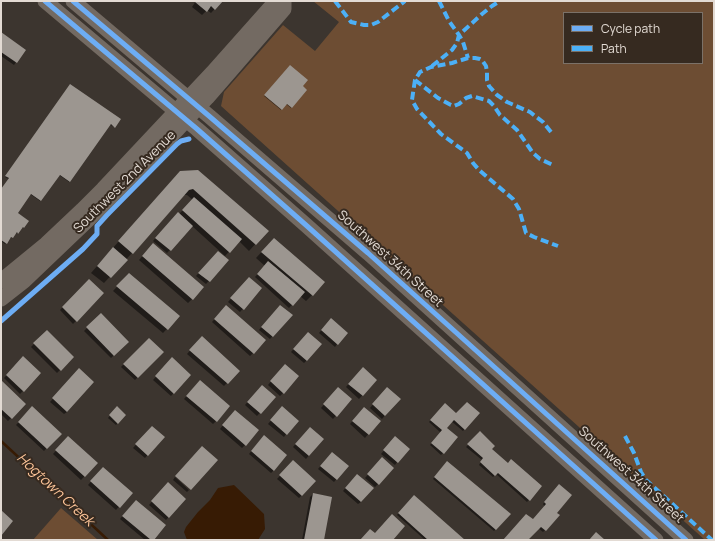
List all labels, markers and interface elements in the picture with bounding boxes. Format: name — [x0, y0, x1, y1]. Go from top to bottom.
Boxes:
legend — [563, 12, 703, 64]
text: Cycle path — [601, 20, 660, 37]
text: Path — [601, 40, 627, 57]
street label: Southwest 2nd Avenue — [71, 128, 179, 236]
street label: Southwest 34th Street — [334, 207, 446, 311]
street label: Southwest 34th Street — [575, 423, 687, 527]
water label: Hogtown Creek — [13, 450, 97, 530]

